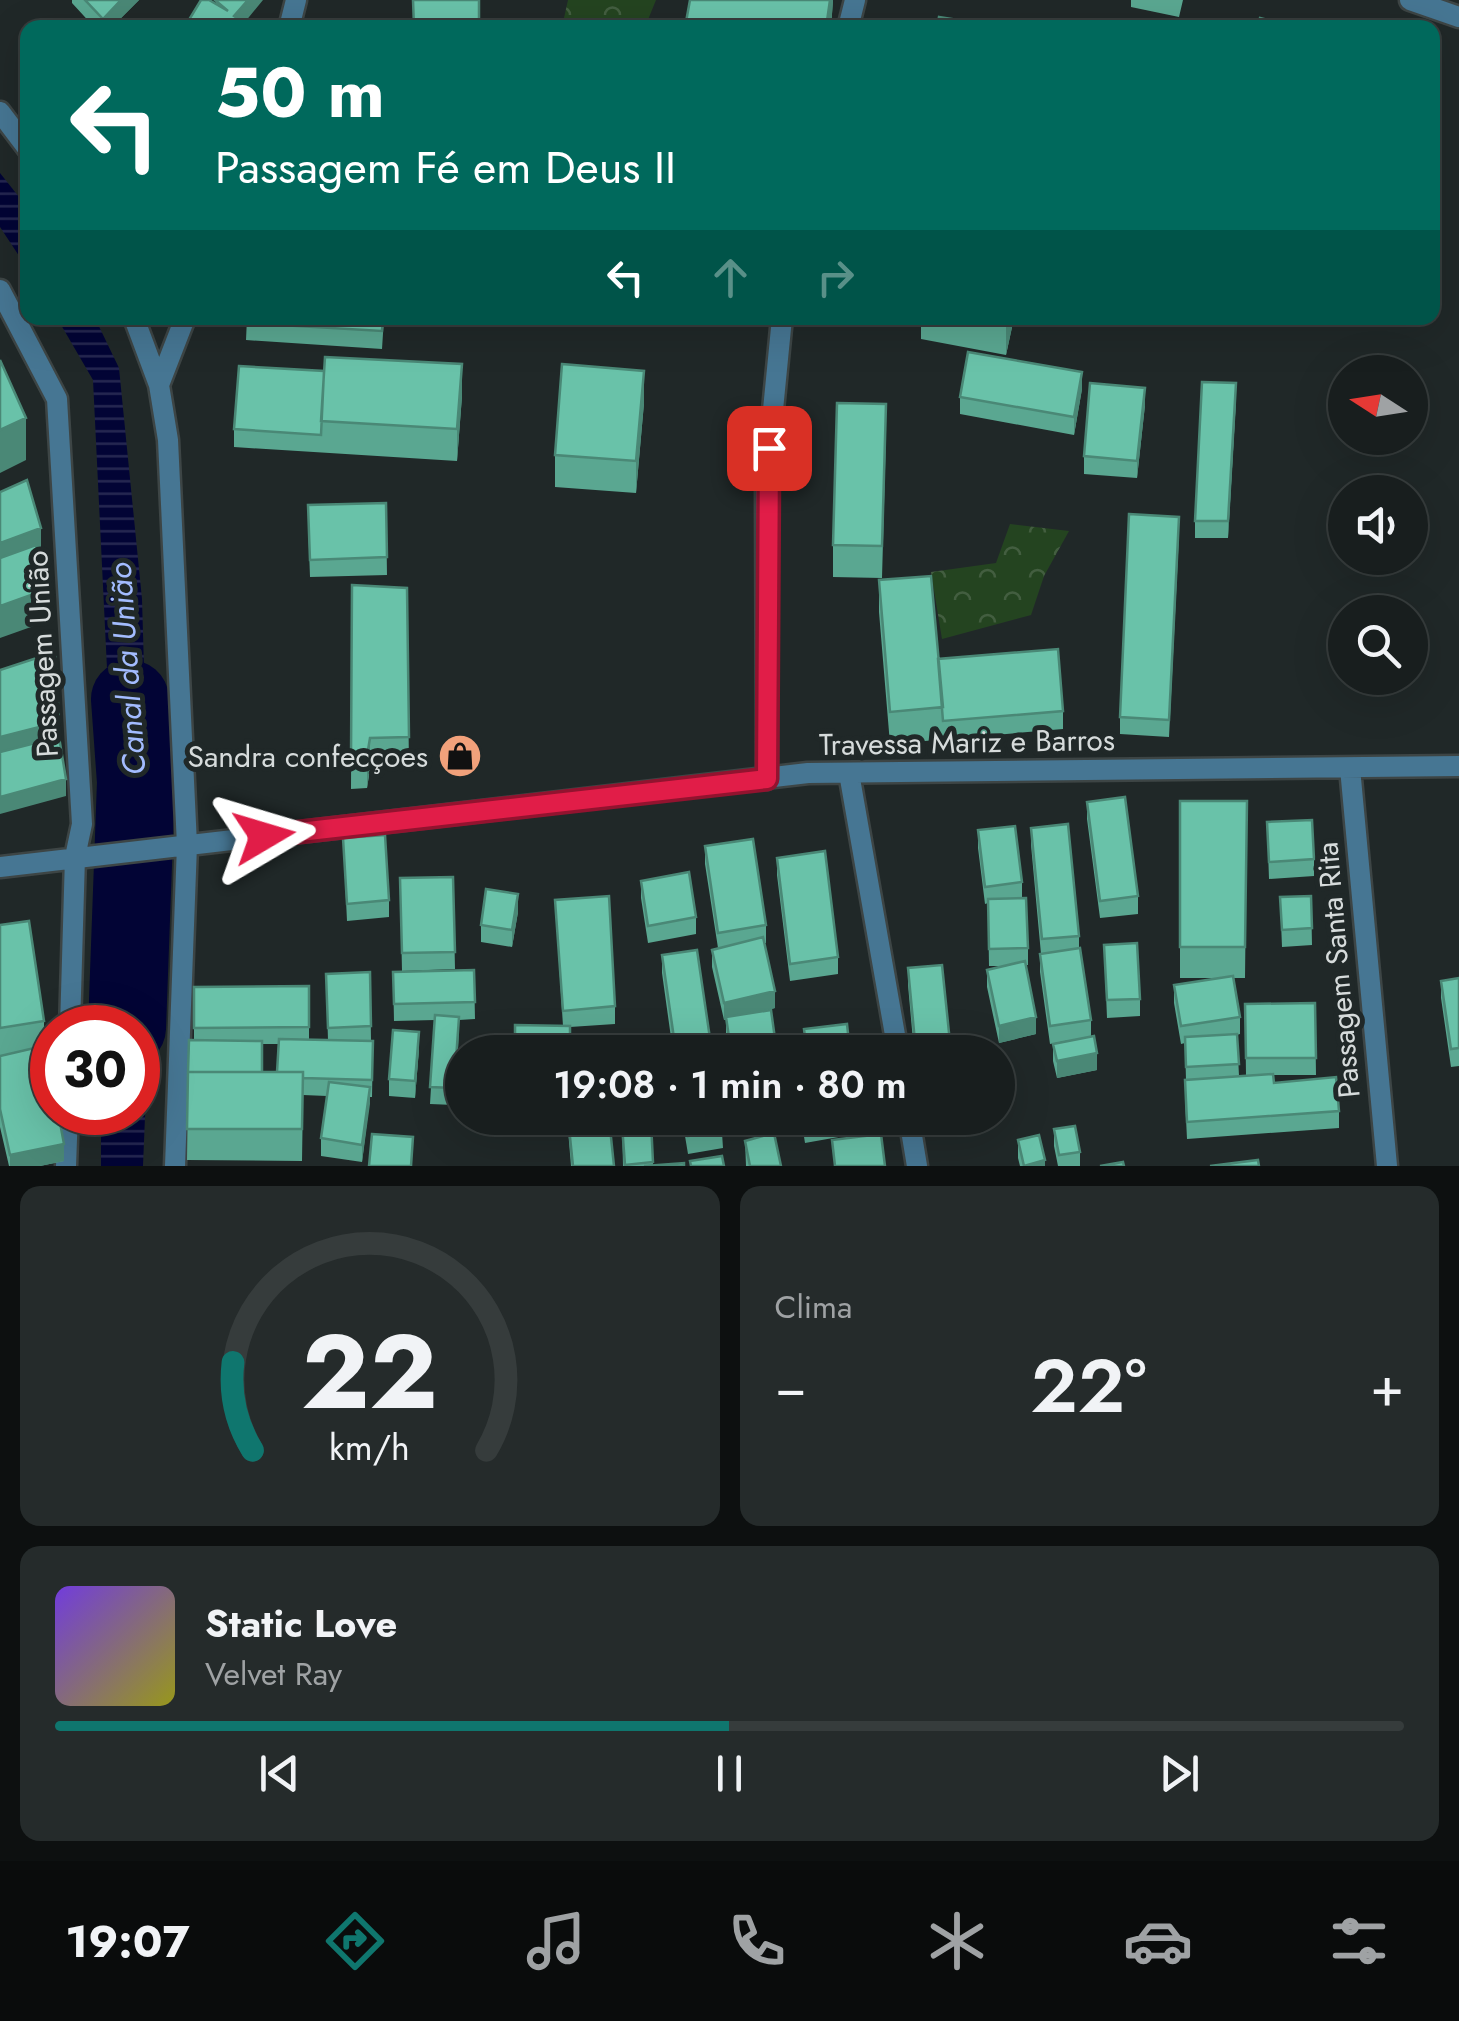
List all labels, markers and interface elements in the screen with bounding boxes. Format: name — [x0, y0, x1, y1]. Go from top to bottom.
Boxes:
text: 50 m — [215, 42, 385, 143]
icon: left — [50, 60, 180, 190]
text: Passagem Fé em Deus II — [215, 135, 676, 200]
icon: left — [598, 250, 653, 305]
icon: ahead — [703, 250, 758, 305]
icon: right — [808, 250, 863, 305]
north arrow — [1328, 355, 1428, 455]
map controls — [1328, 355, 1428, 695]
pin — [727, 406, 812, 491]
icon: arrive — [742, 421, 797, 476]
button: sound — [1328, 475, 1428, 575]
street label: Passagem União — [15, 550, 69, 758]
water label: Canal da União — [97, 561, 157, 777]
button: search — [1328, 595, 1428, 695]
street label: Travessa Mariz e Barros — [819, 718, 1115, 766]
shop icon: Sandra confecçoes — [437, 733, 483, 779]
place label: Sandra confecçoes — [187, 735, 428, 778]
position arrow — [212, 784, 316, 888]
street label: Passagem Santa Rita — [1305, 840, 1371, 1100]
speed limit sign: 30 — [30, 1005, 160, 1135]
text: 19:08 · 1 min · 80 m — [553, 1057, 907, 1112]
text: Clima — [775, 1284, 852, 1330]
text: 22 — [302, 1297, 438, 1447]
text: 22° — [1030, 1332, 1147, 1440]
text: − — [775, 1347, 807, 1427]
text: + — [1370, 1347, 1404, 1427]
text: km/h — [329, 1422, 410, 1473]
text: Static Love — [205, 1596, 397, 1651]
text: Velvet Ray — [205, 1651, 342, 1697]
icon: previous — [252, 1746, 307, 1801]
icon: pause — [702, 1746, 757, 1801]
icon: next — [1152, 1746, 1207, 1801]
icon: directions — [320, 1906, 390, 1976]
icon: music — [521, 1906, 591, 1976]
icon: phone — [722, 1906, 792, 1976]
icon: climate — [922, 1906, 992, 1976]
icon: car — [1123, 1906, 1193, 1976]
icon: filters — [1324, 1906, 1394, 1976]
text: 19:07 — [65, 1909, 190, 1974]

